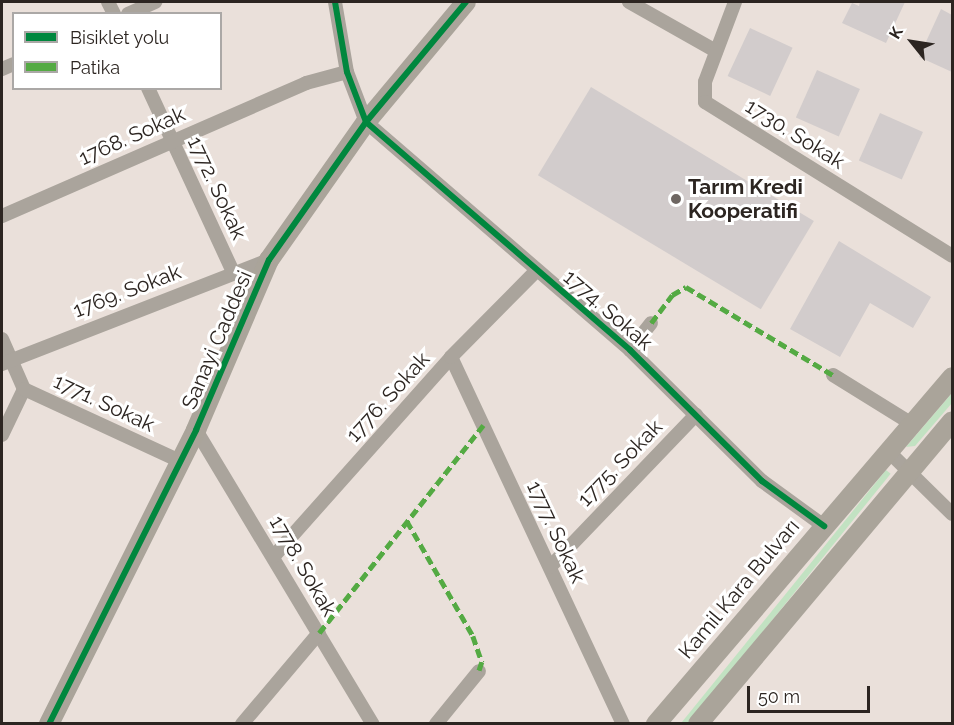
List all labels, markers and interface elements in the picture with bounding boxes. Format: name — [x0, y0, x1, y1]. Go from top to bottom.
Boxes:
legend — [12, 12, 222, 90]
north arrow — [882, 12, 942, 72]
text: K — [885, 23, 907, 42]
text: Bisiklet yolu — [70, 27, 169, 48]
text: Patika — [70, 57, 120, 78]
street label: 1730. Sokak — [741, 94, 849, 174]
street label: 1768. Sokak — [75, 101, 189, 171]
street label: 1772. Sokak — [182, 133, 252, 243]
place label: Tarım Kredi Kooperatifi — [688, 174, 803, 224]
marker: Tarım Kredi Kooperatifi — [669, 192, 683, 206]
street label: 1769. Sokak — [70, 259, 184, 323]
street label: 1774. Sokak — [558, 264, 658, 356]
street label: Sanayi Caddesi — [177, 267, 257, 413]
street label: 1776. Sokak — [341, 347, 435, 447]
street label: 1771. Sokak — [49, 369, 159, 437]
street label: 1775. Sokak — [572, 414, 668, 512]
street label: 1777. Sokak — [521, 477, 591, 587]
street label: 1778. Sokak — [264, 511, 342, 621]
street label: Kamil Kara Bulvarı — [673, 514, 805, 664]
scale bar — [750, 674, 873, 712]
text: 50 m — [758, 686, 800, 707]

